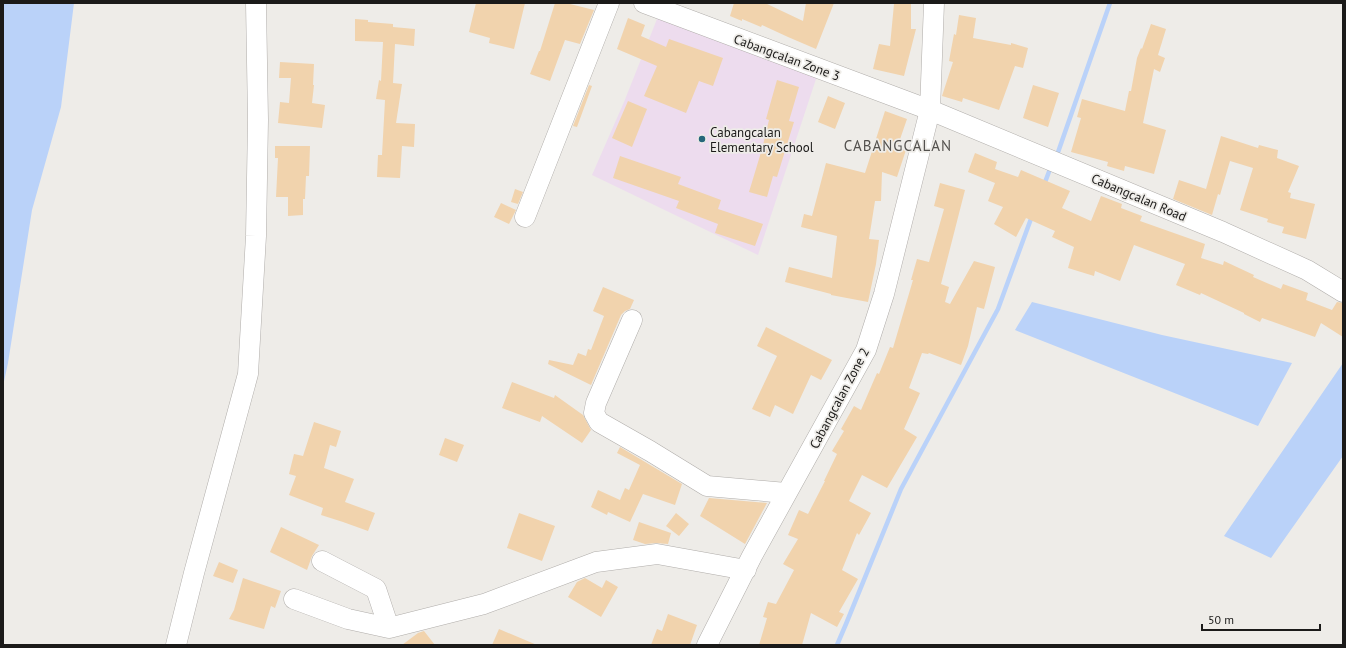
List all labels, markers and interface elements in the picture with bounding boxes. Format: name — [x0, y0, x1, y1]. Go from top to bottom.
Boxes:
street label: Cabangcalan Zone 3 — [731, 30, 842, 85]
place label: Cabangcalan Elementary School — [710, 124, 814, 156]
marker: Cabangcalan Elementary School — [697, 134, 707, 144]
district label: CABANGCALAN — [844, 136, 952, 155]
street label: Cabangcalan Road — [1089, 170, 1189, 225]
street label: Cabangcalan Zone 2 — [806, 345, 873, 452]
scale bar — [1202, 606, 1320, 632]
text: 50 m — [1208, 612, 1234, 627]

